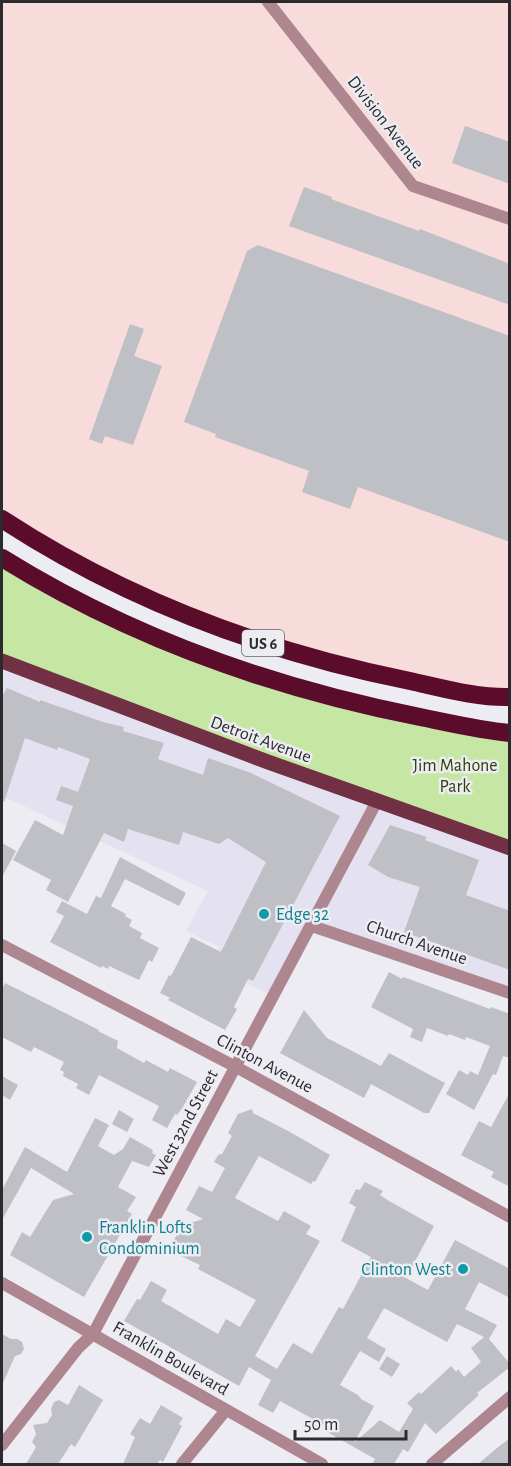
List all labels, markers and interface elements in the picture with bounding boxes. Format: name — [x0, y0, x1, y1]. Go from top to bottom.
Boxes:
street label: Division Avenue — [344, 73, 427, 172]
road number: US 6 — [242, 630, 284, 656]
street label: Detroit Avenue — [208, 713, 313, 766]
park label: Jim Mahone Park — [412, 757, 498, 796]
place label: Edge 32 — [276, 906, 329, 924]
marker: Edge 32 — [257, 907, 271, 921]
street label: Church Avenue — [364, 917, 469, 969]
street label: Clinton Avenue — [213, 1031, 316, 1097]
street label: West 32nd Street — [150, 1067, 222, 1180]
place label: Franklin Lofts Condominium — [99, 1219, 200, 1258]
marker: Franklin Lofts Condominium — [80, 1230, 94, 1244]
place label: Clinton West — [361, 1261, 451, 1279]
marker: Clinton West — [456, 1262, 470, 1276]
street label: Franklin Boulevard — [110, 1318, 231, 1399]
scale bar — [295, 1403, 406, 1441]
text: 50 m — [304, 1416, 338, 1434]

